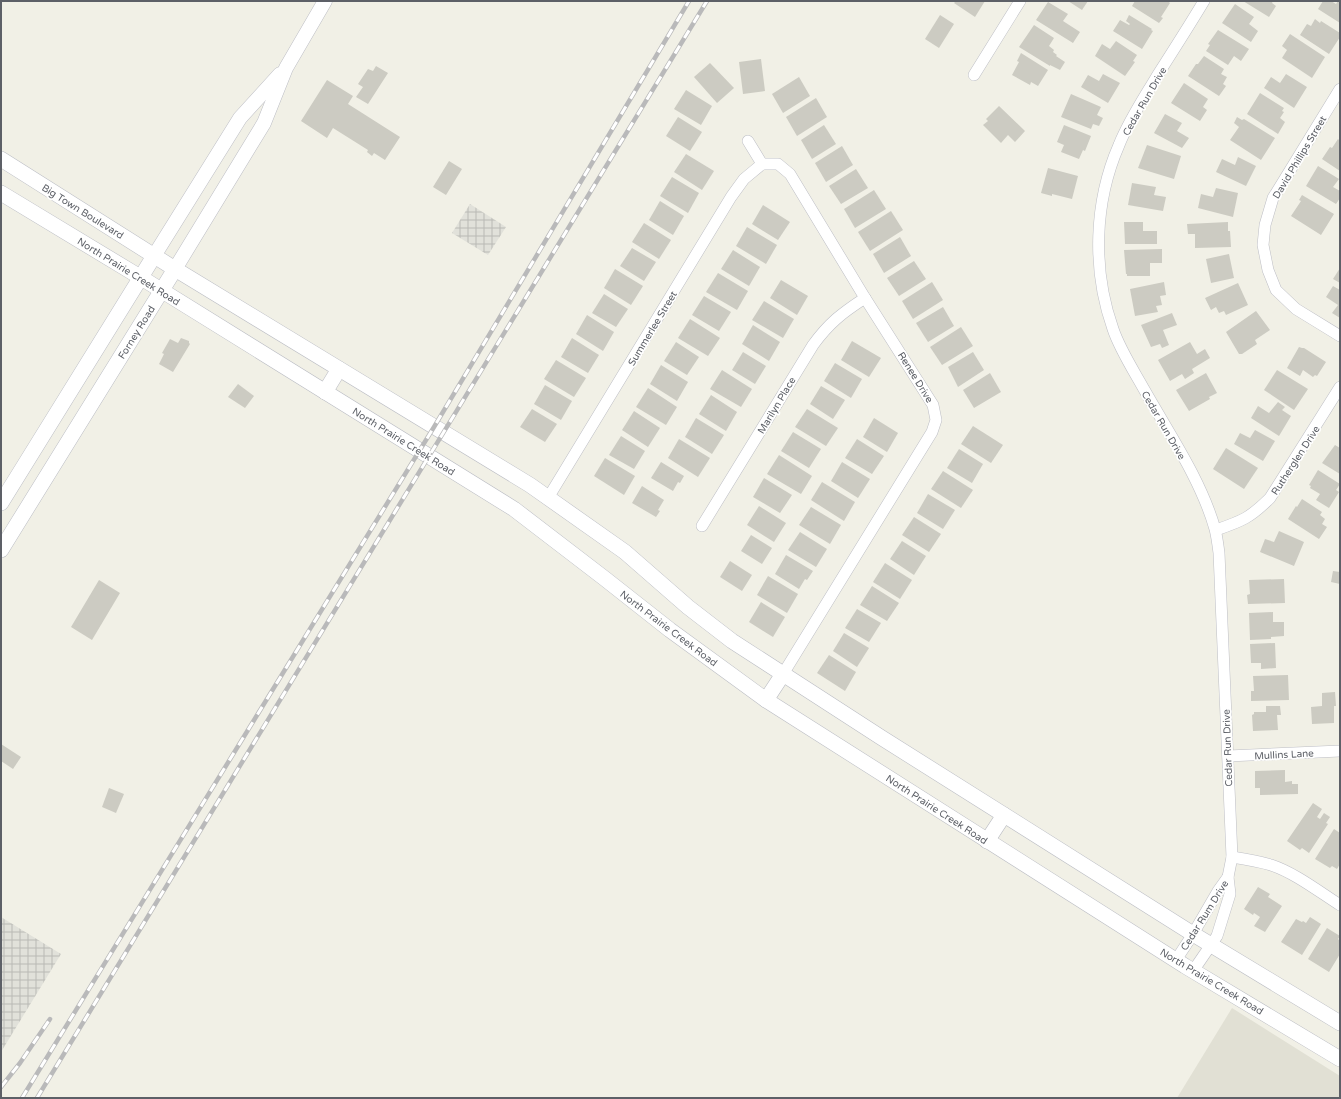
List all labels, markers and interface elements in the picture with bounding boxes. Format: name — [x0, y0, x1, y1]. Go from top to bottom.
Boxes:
street label: Cedar Run Drive — [1120, 65, 1170, 138]
street label: David Phillips Street — [1270, 114, 1329, 201]
street label: Big Town Boulevard — [39, 182, 126, 242]
street label: North Prairie Creek Road — [75, 235, 182, 308]
street label: Summerlee Street — [626, 289, 680, 368]
street label: Forney Road — [116, 304, 158, 361]
street label: Renee Drive — [895, 350, 936, 405]
street label: Marilyn Place — [755, 375, 799, 436]
street label: Cedar Run Drive — [1139, 389, 1188, 462]
street label: North Prairie Creek Road — [350, 405, 457, 478]
street label: Rutherglen Drive — [1269, 423, 1323, 497]
street label: North Prairie Creek Road — [617, 588, 719, 669]
street label: Cedar Run Drive — [1221, 709, 1235, 787]
street label: Mullins Lane — [1254, 747, 1315, 763]
street label: North Prairie Creek Road — [883, 773, 989, 847]
street label: Cedar Rum Drive — [1178, 878, 1231, 953]
street label: North Prairie Creek Road — [1158, 946, 1265, 1018]

